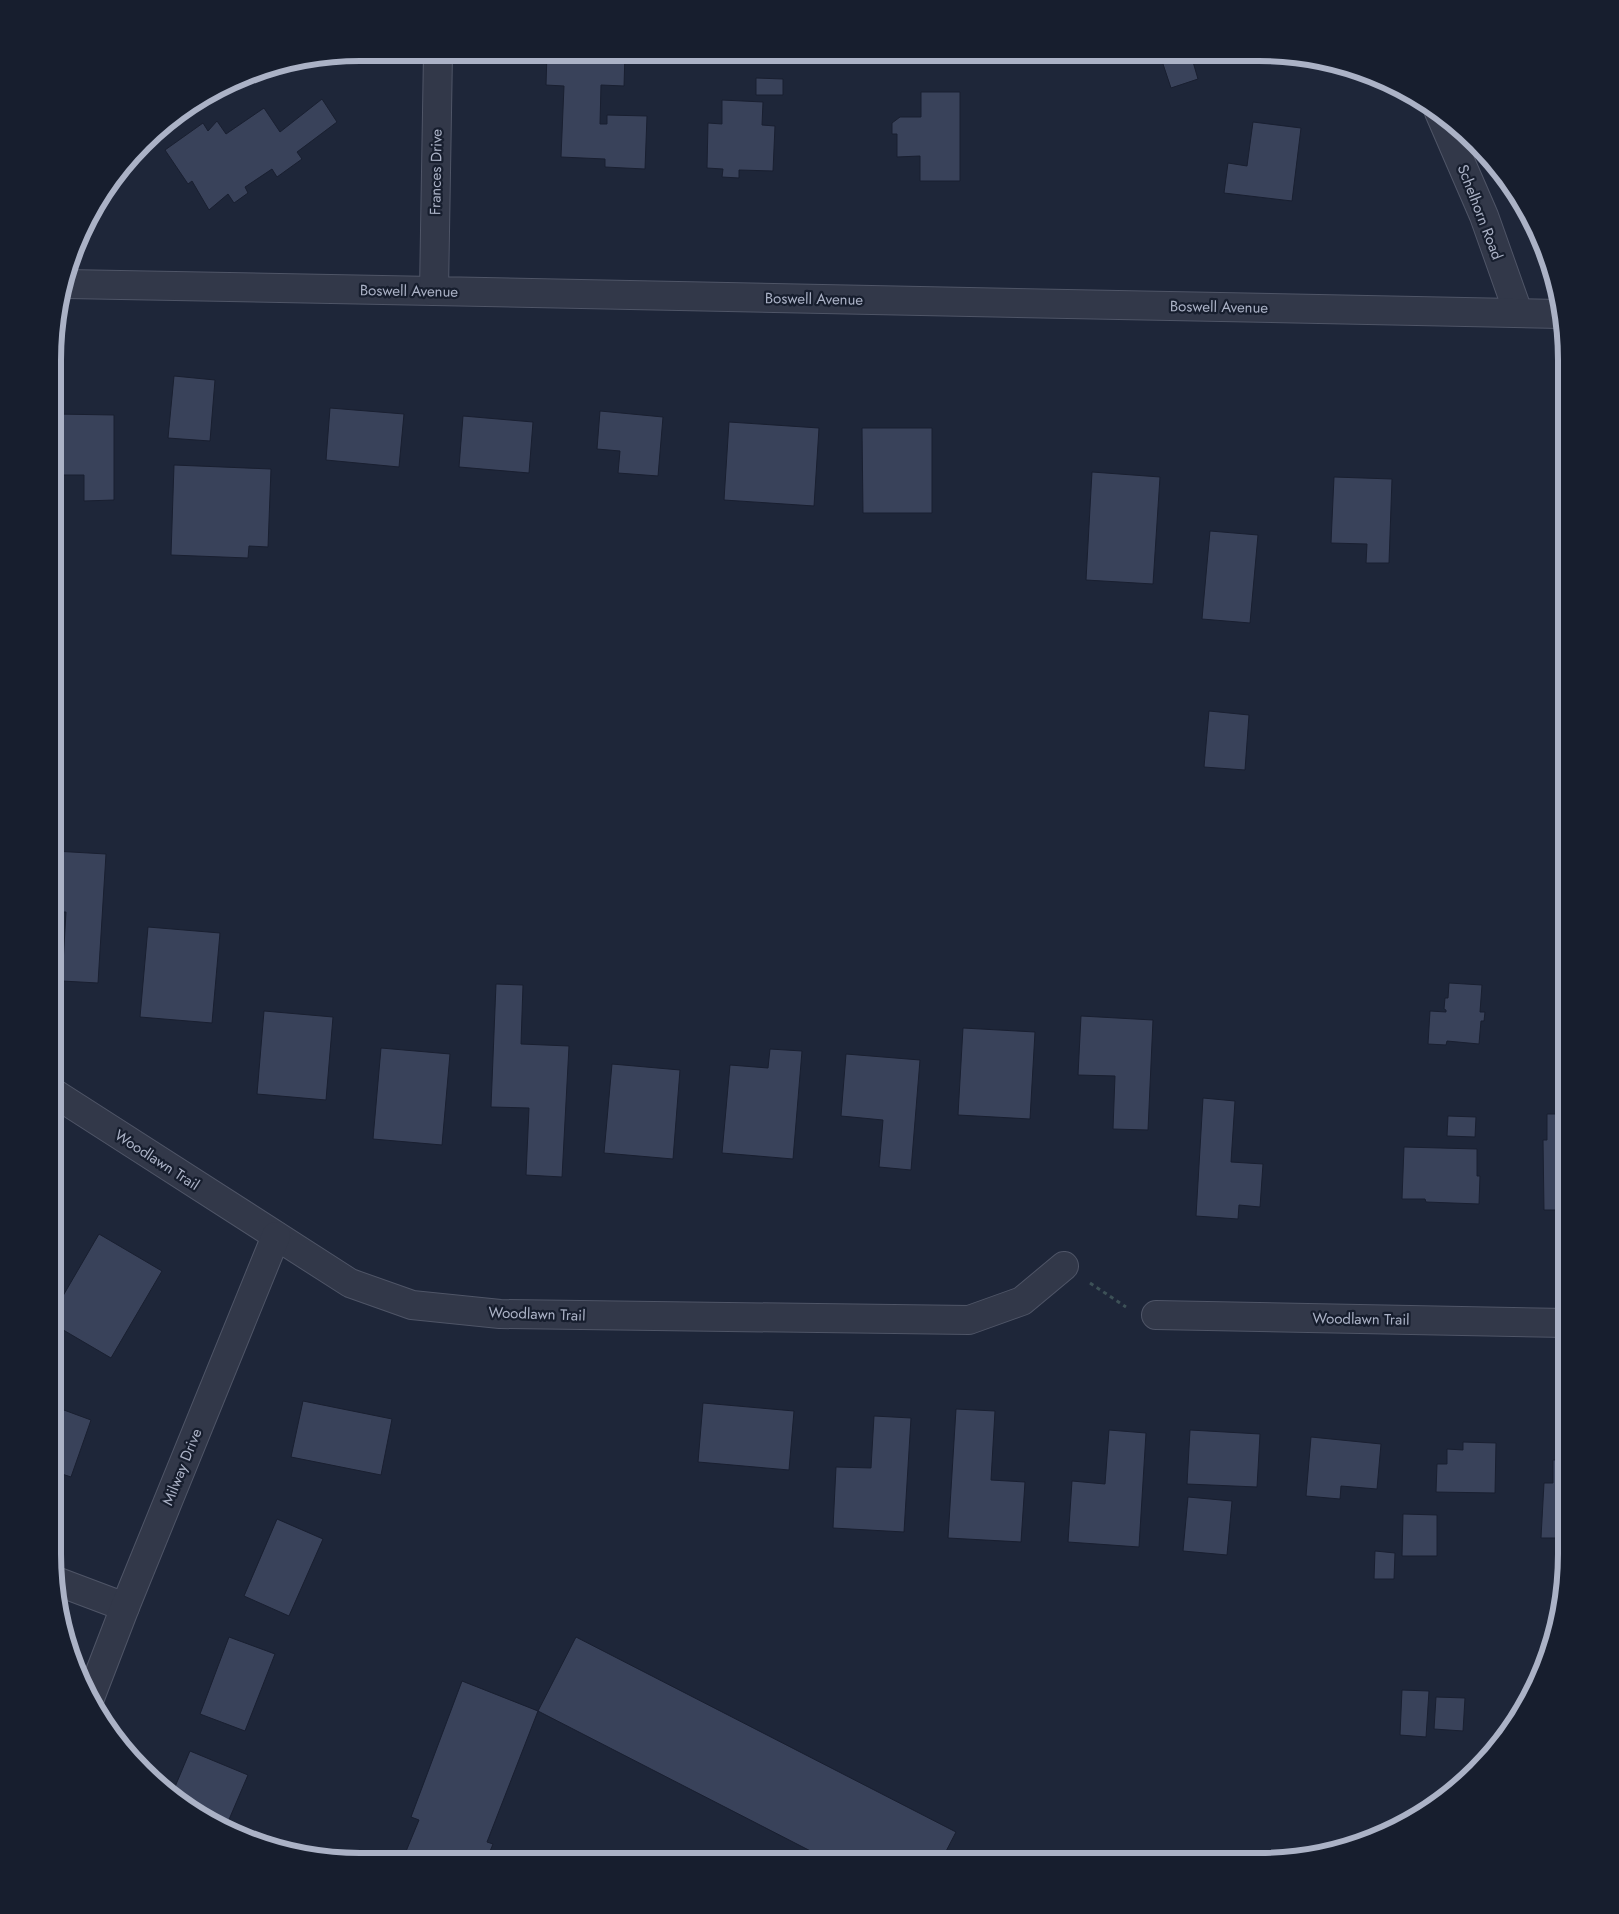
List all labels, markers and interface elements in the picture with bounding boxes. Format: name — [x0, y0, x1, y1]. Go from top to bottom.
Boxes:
street label: Frances Drive — [424, 128, 448, 215]
street label: Schelhorn Road — [1452, 161, 1508, 263]
street label: Boswell Avenue — [360, 279, 459, 303]
street label: Boswell Avenue — [765, 287, 864, 311]
street label: Boswell Avenue — [1170, 295, 1269, 319]
street label: Woodlawn Trail — [110, 1124, 204, 1196]
street label: Woodlawn Trail — [488, 1301, 586, 1327]
street label: Woodlawn Trail — [1312, 1307, 1410, 1331]
street label: Milway Drive — [157, 1425, 208, 1509]

